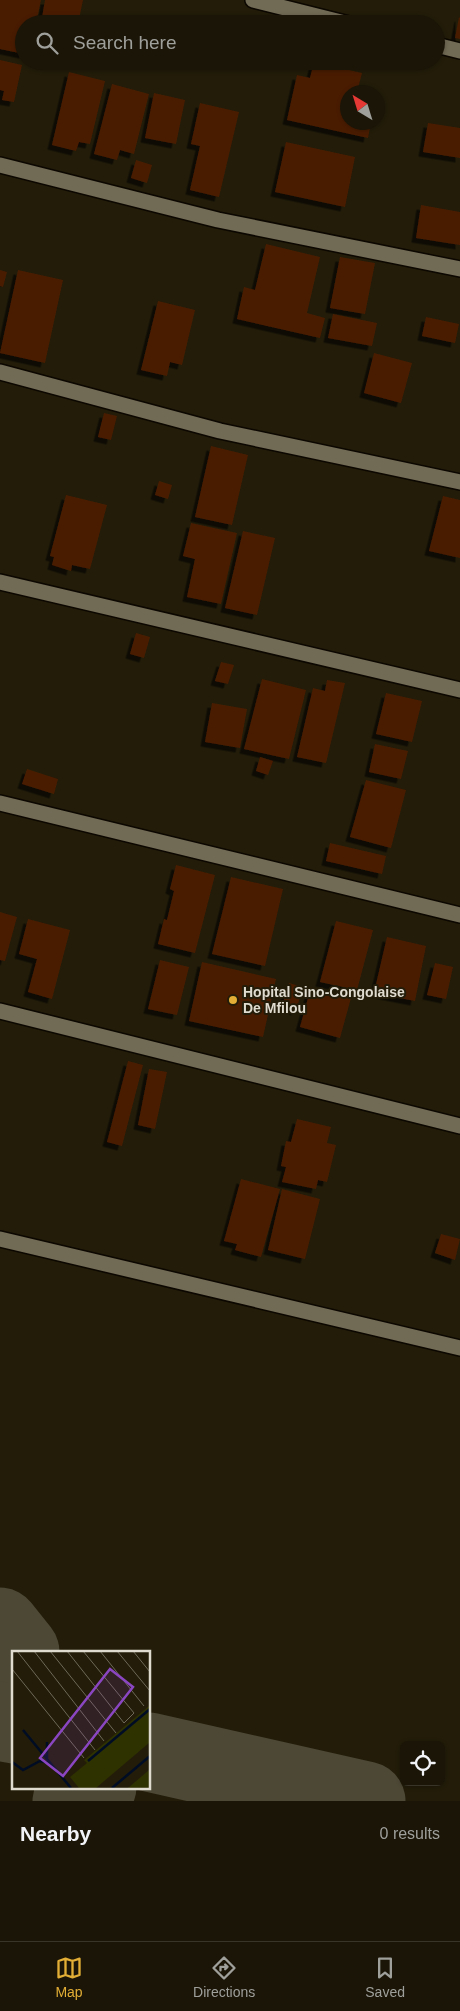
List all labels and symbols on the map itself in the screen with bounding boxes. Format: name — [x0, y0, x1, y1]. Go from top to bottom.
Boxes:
north arrow — [340, 85, 385, 130]
place label: Hopital Sino-Congolaise De Mfilou — [243, 984, 405, 1016]
marker: Hopital Sino-Congolaise De Mfilou — [227, 994, 239, 1006]
inset map — [12, 1651, 150, 1788]

